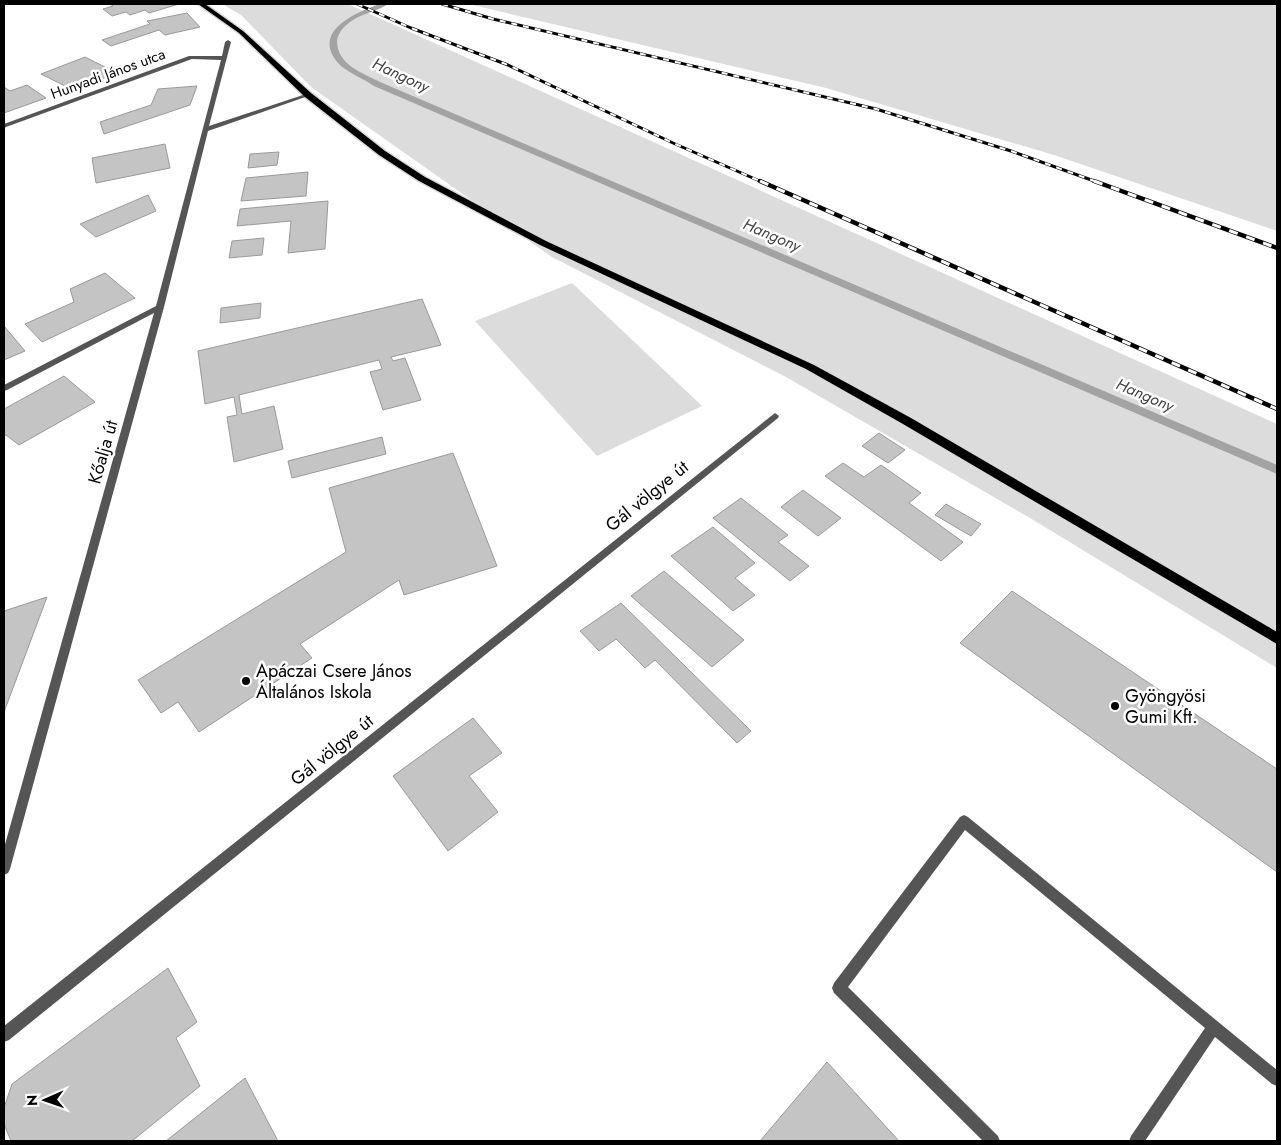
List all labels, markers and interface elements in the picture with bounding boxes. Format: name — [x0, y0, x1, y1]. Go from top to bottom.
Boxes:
street label: Hunyadi János utca — [48, 43, 168, 105]
water label: Hangony — [369, 52, 434, 99]
water label: Hangony — [740, 213, 805, 258]
water label: Hangony — [1113, 373, 1178, 418]
street label: Kőalja út — [82, 416, 125, 487]
street label: Gál völgye út — [600, 454, 695, 538]
place label: Apáczai Csere János Általános Iskola — [256, 658, 412, 705]
marker: Apáczai Csere János Általános Iskola — [240, 675, 252, 687]
place label: Gyöngyösi Gumi Kft. — [1125, 683, 1206, 730]
marker: Gyöngyösi Gumi Kft. — [1109, 700, 1121, 712]
street label: Gál völgye út — [285, 708, 380, 792]
north arrow — [20, 1075, 70, 1125]
text: N — [22, 1095, 42, 1106]

